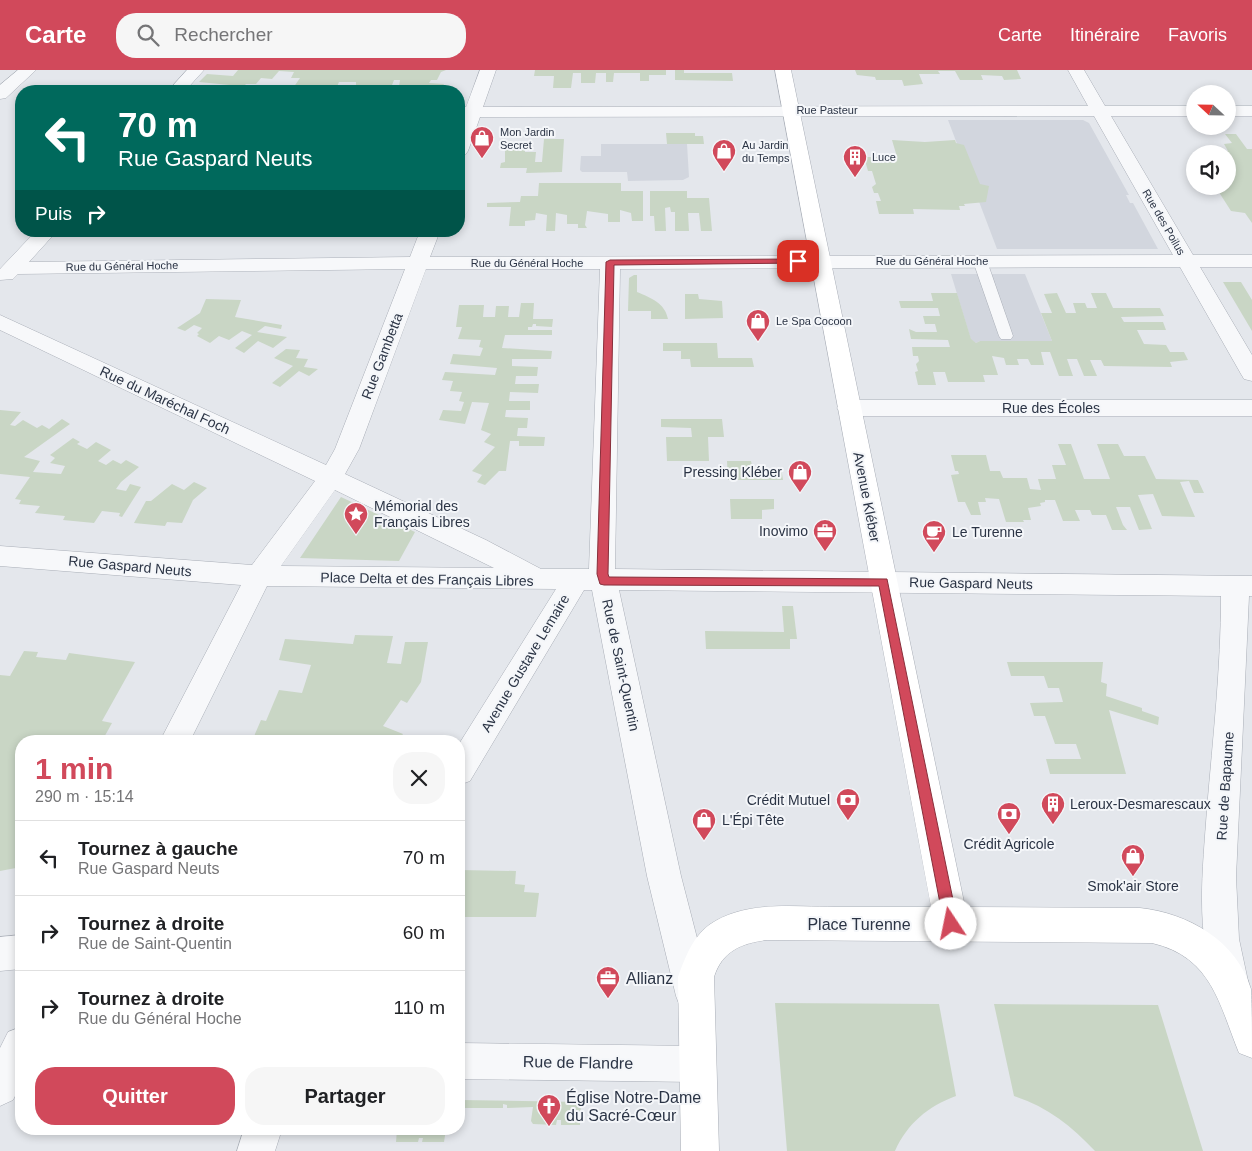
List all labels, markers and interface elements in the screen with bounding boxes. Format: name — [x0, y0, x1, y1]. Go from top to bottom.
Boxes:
search box — [116, 13, 466, 58]
text: Carte — [25, 21, 86, 48]
icon: search — [134, 21, 162, 49]
text: Rechercher — [174, 24, 273, 45]
text: Carte — [998, 25, 1042, 45]
text: Itinéraire — [1070, 25, 1140, 45]
text: Favoris — [1168, 25, 1227, 45]
north arrow — [1186, 85, 1236, 135]
map controls — [1186, 85, 1236, 195]
street label: Rue Pasteur — [796, 104, 858, 116]
icon: left — [35, 105, 100, 170]
text: 70 m — [118, 105, 198, 144]
shop icon: Mon Jardin Secret — [469, 125, 495, 159]
place label: Mon Jardin Secret — [500, 126, 554, 151]
shop icon: Au Jardin du Temps — [711, 138, 737, 172]
place label: Au Jardin du Temps — [742, 139, 790, 164]
building icon: Luce — [842, 144, 868, 178]
button: sound — [1186, 145, 1236, 195]
text: Rue Gaspard Neuts — [118, 146, 312, 171]
place label: Luce — [872, 151, 896, 163]
street label: Rue des Poilus — [1140, 187, 1188, 257]
icon: right — [82, 200, 110, 228]
text: Puis — [35, 203, 72, 224]
pin — [777, 240, 819, 282]
icon: arrive — [784, 247, 812, 275]
street label: Rue du Général Hoche — [876, 255, 988, 267]
street label: Rue du Général Hoche — [471, 257, 583, 269]
street label: Rue du Général Hoche — [66, 259, 178, 273]
shop icon: Le Spa Cocoon — [745, 308, 771, 342]
street label: Rue Gambetta — [358, 310, 406, 401]
place label: Le Spa Cocoon — [776, 315, 852, 327]
street label: Rue du Maréchal Foch — [97, 363, 233, 437]
street label: Rue des Écoles — [1002, 400, 1100, 416]
street label: Avenue Kléber — [850, 451, 884, 544]
shop icon: Pressing Kléber — [787, 459, 813, 493]
place label: Pressing Kléber — [683, 464, 782, 480]
place label: Mémorial des Français Libres — [374, 498, 470, 530]
place icon: Mémorial des Français Libres — [343, 501, 369, 535]
office icon: Inovimo — [812, 518, 838, 552]
cafe icon: Le Turenne — [921, 519, 947, 553]
place label: Inovimo — [759, 523, 808, 539]
place label: Le Turenne — [952, 524, 1023, 540]
street label: Rue Gaspard Neuts — [68, 553, 192, 579]
street label: Place Delta et des Français Libres — [320, 569, 534, 589]
street label: Rue Gaspard Neuts — [909, 574, 1033, 592]
street label: Avenue Gustave Lemaire — [478, 591, 573, 735]
street label: Rue de Saint-Quentin — [599, 597, 643, 733]
street label: Rue de Bapaume — [1213, 731, 1237, 841]
text: 1 min — [35, 752, 113, 785]
button: close — [393, 752, 445, 804]
bank icon: Crédit Mutuel — [835, 787, 861, 821]
text: 290 m · 15:14 — [35, 788, 134, 805]
building icon: Leroux-Desmarescaux — [1040, 791, 1066, 825]
place label: Crédit Mutuel — [747, 792, 830, 808]
place label: Leroux-Desmarescaux — [1070, 796, 1211, 812]
bank icon: Crédit Agricole — [996, 801, 1022, 835]
shop icon: L'Épi Tête — [691, 807, 717, 841]
place label: L'Épi Tête — [722, 812, 785, 828]
place label: Crédit Agricole — [963, 836, 1055, 852]
text: Tournez à gauche — [78, 838, 238, 859]
shop icon: Smok'air Store — [1120, 843, 1146, 877]
icon: left — [35, 844, 63, 872]
text: 70 m — [403, 847, 445, 868]
text: Rue Gaspard Neuts — [78, 860, 219, 877]
place label: Smok'air Store — [1087, 878, 1179, 894]
position arrow — [924, 897, 976, 949]
text: Tournez à droite — [78, 913, 224, 934]
street label: Place Turenne — [807, 916, 911, 933]
icon: right — [35, 919, 63, 947]
text: 60 m — [403, 922, 445, 943]
text: Rue de Saint-Quentin — [78, 935, 232, 952]
office icon: Allianz — [595, 965, 621, 999]
place label: Allianz — [626, 970, 673, 987]
text: Tournez à droite — [78, 988, 224, 1009]
icon: right — [35, 994, 63, 1022]
text: 110 m — [394, 997, 445, 1018]
text: Rue du Général Hoche — [78, 1010, 242, 1027]
street label: Rue de Flandre — [523, 1053, 633, 1072]
button: Quitter — [35, 1067, 235, 1125]
button: Partager — [245, 1067, 445, 1125]
place label: Église Notre-Dame du Sacré-Cœur — [566, 1088, 701, 1124]
church icon: Église Notre-Dame du Sacré-Cœur — [536, 1093, 562, 1127]

